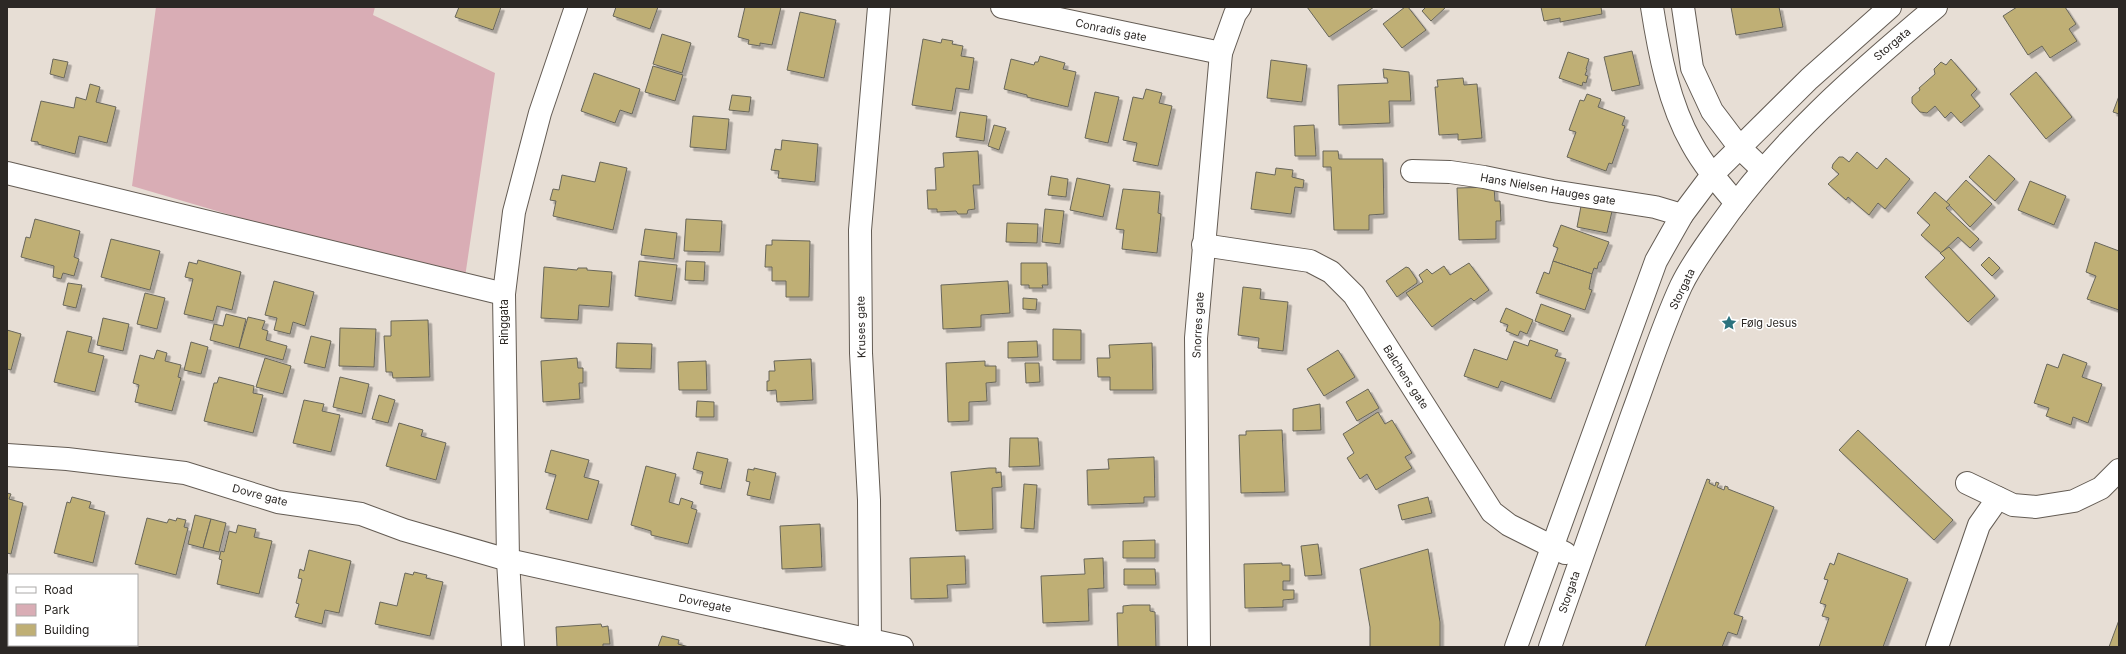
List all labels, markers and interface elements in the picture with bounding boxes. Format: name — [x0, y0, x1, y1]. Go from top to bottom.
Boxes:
street label: Conradis gate — [1074, 16, 1148, 44]
street label: Storgata — [1871, 25, 1913, 63]
street label: Hans Nielsen Hauges gate — [1479, 170, 1617, 208]
street label: Storgata — [1666, 266, 1698, 312]
street label: Snorres gate — [1189, 291, 1207, 359]
street label: Kruses gate — [853, 296, 869, 358]
street label: Ringgata — [497, 299, 511, 345]
place icon: Følg Jesus — [1720, 314, 1738, 332]
place label: Følg Jesus — [1741, 316, 1797, 330]
street label: Balchens gate — [1380, 342, 1432, 412]
street label: Dovre gate — [231, 481, 289, 509]
street label: Storgata — [1555, 569, 1583, 615]
legend — [8, 574, 138, 646]
text: Road — [44, 582, 73, 597]
street label: Dovregate — [677, 591, 733, 615]
text: Park — [44, 602, 70, 617]
text: Building — [44, 622, 89, 637]

